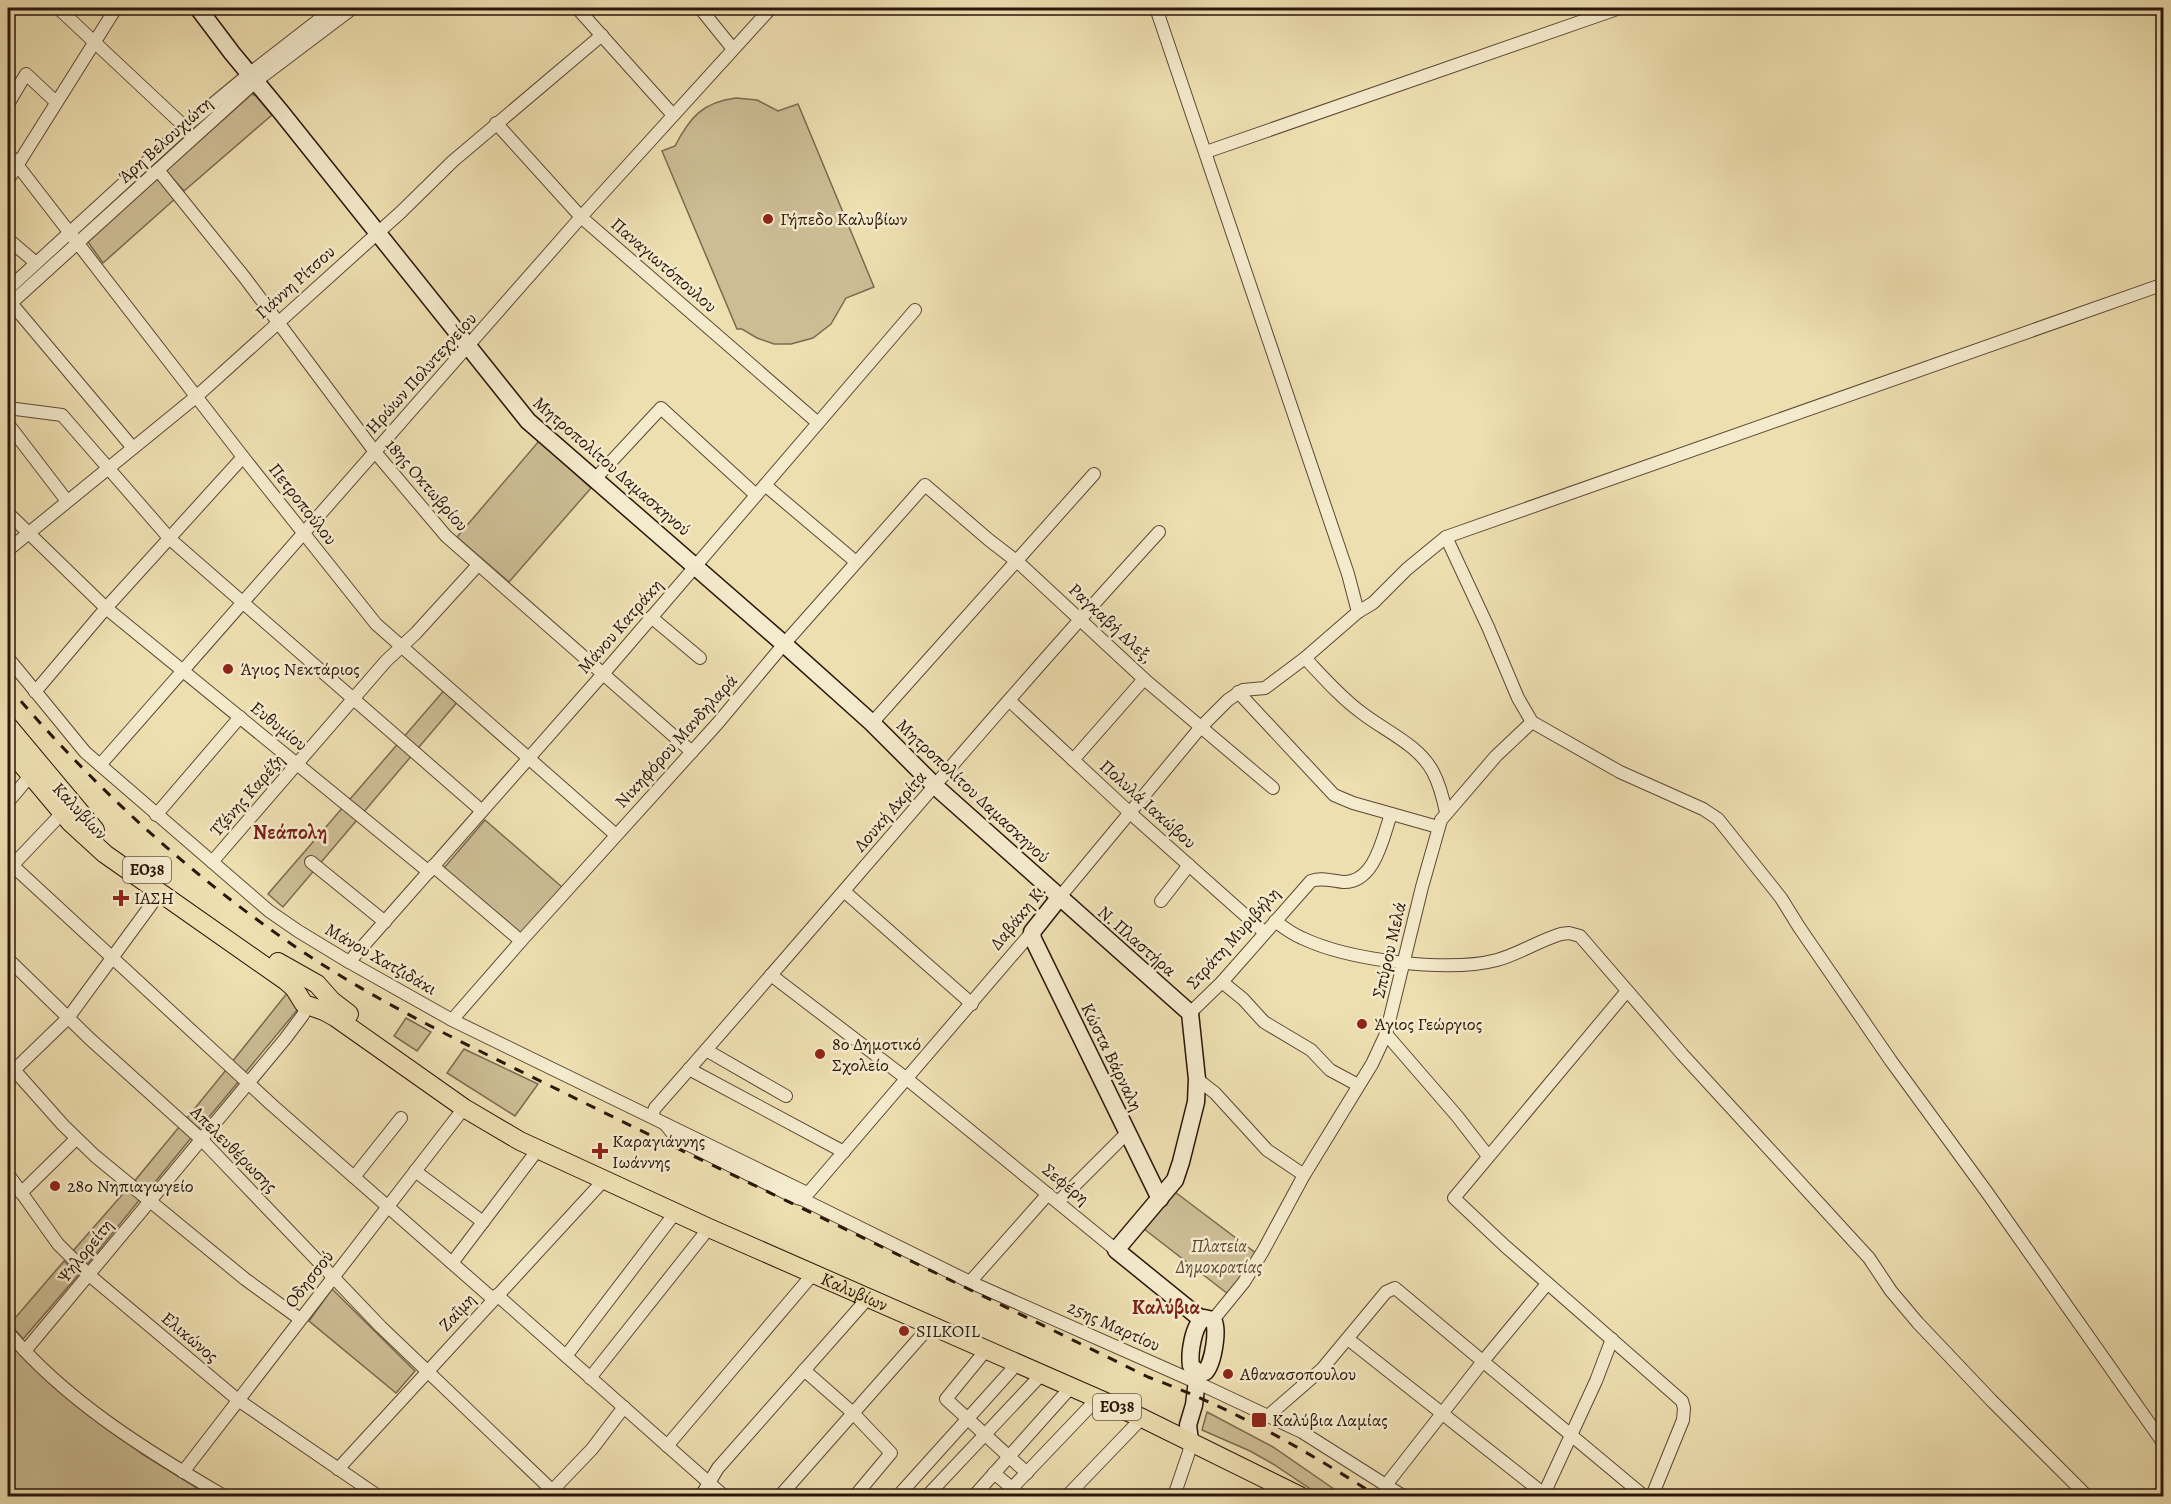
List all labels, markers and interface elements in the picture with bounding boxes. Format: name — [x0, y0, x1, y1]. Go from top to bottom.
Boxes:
street label: Άρη Βελουχιώτη — [113, 91, 217, 189]
place label: Γήπεδο Καλυβίων — [780, 207, 907, 231]
street label: Παναγιωτόπουλου — [606, 212, 722, 318]
marker: Γήπεδο Καλυβίων — [761, 212, 775, 226]
street label: Γιάννη Ρίτσου — [250, 240, 340, 324]
street label: Ηρώων Πολυτεχνείου — [360, 307, 482, 439]
street label: Μητροπολίτου Δαμασκηνού — [528, 391, 696, 541]
street label: 18ης Οκτωβρίου — [380, 434, 474, 536]
street label: Πετροπούλου — [263, 458, 343, 550]
street label: Μάνου Κατράκη — [572, 573, 668, 679]
street label: Ραγκαβή Αλεξ, — [1063, 577, 1159, 669]
place label: Άγιος Νεκτάριος — [240, 657, 360, 681]
marker: Άγιος Νεκτάριος — [221, 662, 235, 676]
street label: Νικηφόρου Μανδηλαρά — [609, 669, 743, 813]
street label: Ευθυμίου — [245, 696, 313, 756]
street label: Μητροπολίτου Δαμασκηνού — [891, 713, 1055, 869]
street label: Τζένης Καρέζη — [204, 749, 290, 841]
street label: Πολυλά Ιακώβου — [1094, 754, 1202, 854]
street label: Λουκή Ακρίτα — [847, 765, 932, 857]
street label: Καλυβίων — [47, 777, 113, 845]
district label: Νεάπολη — [253, 819, 327, 846]
road number: ΕΟ38 — [123, 857, 171, 883]
street label: Δαβάκη Κ. — [984, 879, 1052, 955]
street label: Στράτη Μυριβήλη — [1181, 882, 1285, 994]
place label: ΙΑΣΗ — [134, 886, 174, 910]
marker: ΙΑΣΗ — [112, 889, 130, 907]
street label: Σπύρου Μελά — [1366, 899, 1412, 1000]
street label: Ν. Πλαστήρα — [1093, 900, 1182, 982]
street label: Μάνου Χατζιδάκι — [321, 917, 441, 1001]
street label: Κώστα Βάρναλη — [1075, 999, 1149, 1115]
place label: Ὰγιος Γεώργιος — [1374, 1012, 1482, 1036]
marker: Ὰγιος Γεώργιος — [1355, 1017, 1369, 1031]
place label: 8ο Δημοτικό Σχολείο — [832, 1032, 921, 1077]
marker: 8ο Δημοτικό Σχολείο — [813, 1047, 827, 1061]
street label: Απελευθέρωσης — [185, 1100, 283, 1198]
place label: Καραγιάννης Ιωάννης — [612, 1129, 705, 1174]
marker: Καραγιάννης Ιωάννης — [593, 1144, 607, 1158]
street label: Σεφέρη — [1038, 1158, 1094, 1210]
place label: 28ο Νηπιαγωγείο — [67, 1174, 194, 1198]
marker: 28ο Νηπιαγωγείο — [48, 1179, 62, 1193]
street label: Ψηλορείτη — [52, 1214, 118, 1288]
park label: Πλατεία Δημοκρατίας — [1175, 1234, 1262, 1279]
street label: Οδησσού — [279, 1245, 339, 1313]
street label: Καλυβίων — [817, 1267, 892, 1317]
street label: Ζαΐμη — [433, 1288, 481, 1336]
district label: Καλύβια — [1132, 1294, 1201, 1321]
street label: 25ης Μαρτίου — [1064, 1295, 1164, 1357]
street label: Ελικώνος — [156, 1306, 224, 1368]
place label: SILKOIL — [916, 1319, 981, 1343]
marker: SILKOIL — [897, 1324, 911, 1338]
place label: Αθανασοπουλου — [1239, 1362, 1356, 1386]
marker: Αθανασοπουλου — [1221, 1367, 1235, 1381]
road number: ΕΟ38 — [1093, 1394, 1141, 1420]
place label: Καλύβια Λαμίας — [1272, 1408, 1388, 1432]
marker: Καλύβια Λαμίας — [1250, 1411, 1268, 1429]

